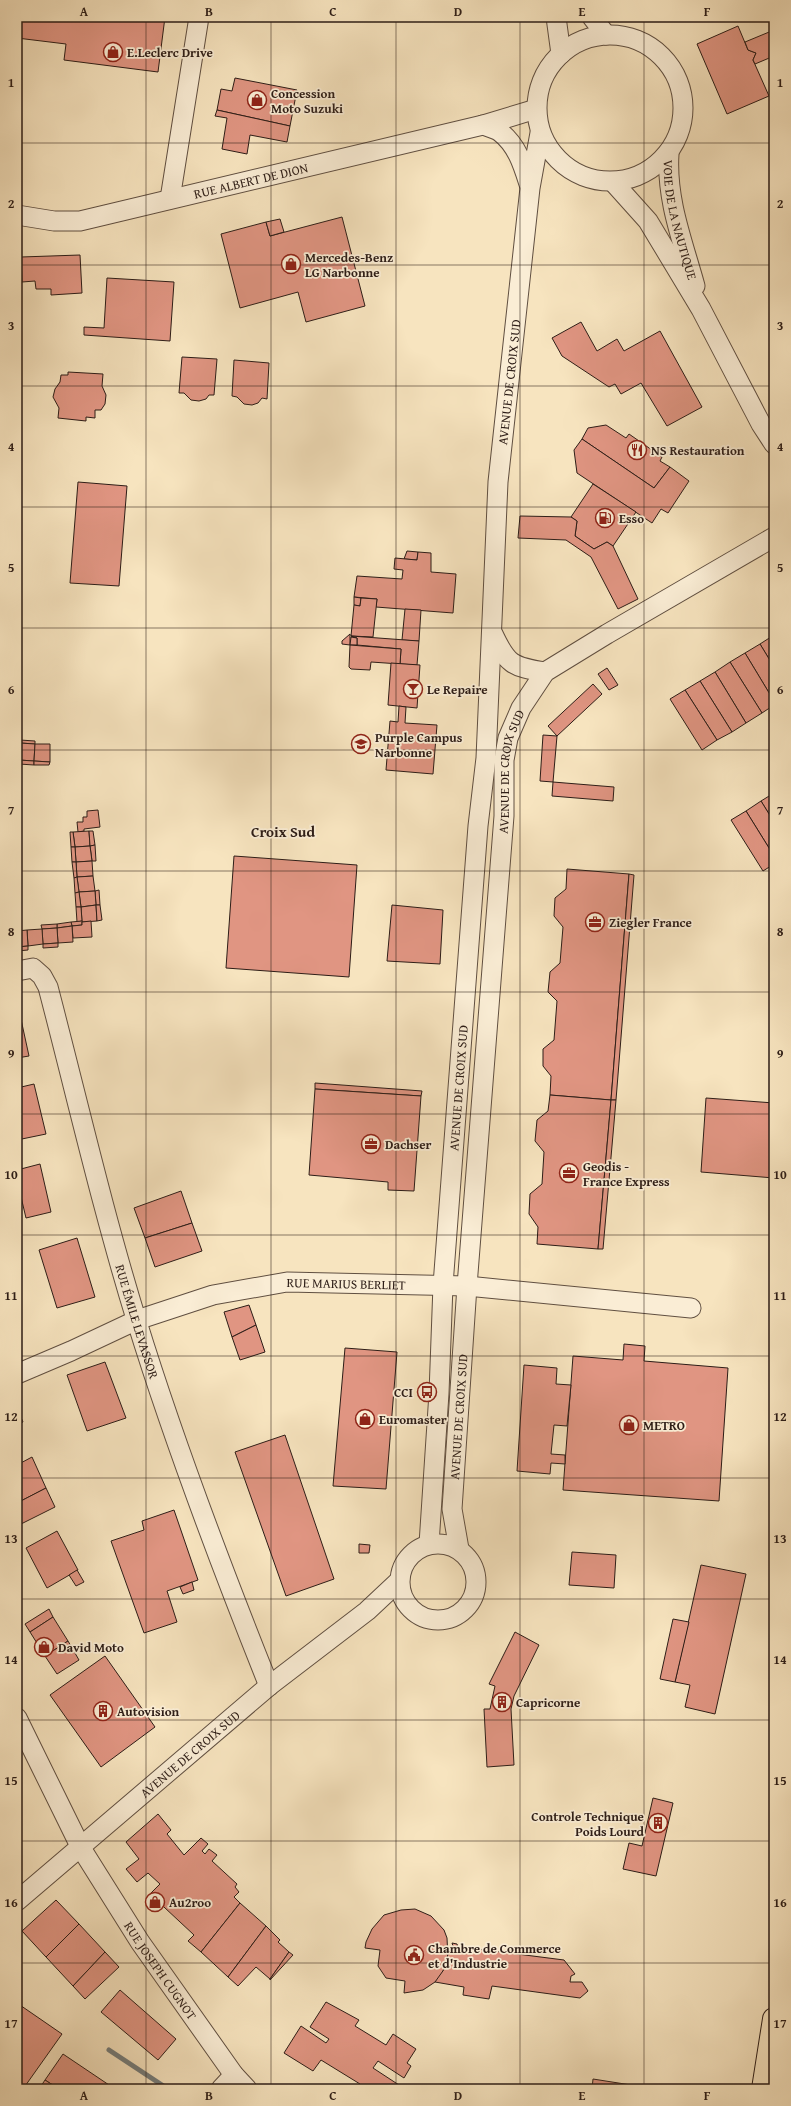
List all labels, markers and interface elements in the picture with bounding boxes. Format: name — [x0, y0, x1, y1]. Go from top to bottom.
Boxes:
text: A — [80, 2, 89, 21]
text: B — [205, 2, 213, 21]
text: C — [329, 2, 337, 21]
text: D — [454, 2, 462, 21]
text: E — [579, 2, 586, 21]
text: F — [704, 2, 711, 21]
shop icon: E.Leclerc Drive — [102, 41, 124, 63]
place label: E.Leclerc Drive — [127, 43, 213, 62]
text: 1 — [8, 73, 14, 92]
text: 1 — [777, 73, 783, 92]
place label: Concession Moto Suzuki — [271, 84, 343, 118]
shop icon: Concession Moto Suzuki — [246, 89, 268, 111]
street label: RUE ALBERT DE DION — [192, 157, 310, 203]
street label: VOIE DE LA NAUTIQUE — [659, 160, 702, 282]
text: 2 — [8, 194, 15, 213]
text: 2 — [777, 194, 784, 213]
place label: Mercedes-Benz LG Narbonne — [305, 248, 393, 282]
shop icon: Mercedes-Benz LG Narbonne — [280, 253, 302, 275]
text: 3 — [8, 316, 14, 335]
text: 3 — [777, 316, 783, 335]
street label: AVENUE DE CROIX SUD — [493, 318, 525, 446]
text: 4 — [8, 437, 15, 456]
text: 4 — [777, 437, 784, 456]
restaurant icon: NS Restauration — [626, 439, 648, 461]
place label: NS Restauration — [651, 441, 745, 460]
fuel station icon: Esso — [594, 507, 616, 529]
place label: Esso — [619, 509, 644, 528]
text: 5 — [8, 558, 15, 577]
text: 5 — [777, 558, 784, 577]
bar icon: Le Repaire — [402, 678, 424, 700]
text: 6 — [8, 680, 15, 699]
place label: Le Repaire — [427, 680, 488, 699]
text: 6 — [777, 680, 784, 699]
street label: AVENUE DE CROIX SUD — [493, 706, 529, 834]
place label: Purple Campus Narbonne — [375, 728, 463, 762]
school or university icon: Purple Campus Narbonne — [350, 733, 372, 755]
text: 7 — [8, 801, 15, 820]
text: 7 — [777, 801, 784, 820]
district label: Croix Sud — [251, 821, 315, 842]
office icon: Ziegler France — [584, 911, 606, 933]
place label: Ziegler France — [609, 913, 692, 932]
text: 8 — [8, 922, 15, 941]
text: 8 — [777, 922, 784, 941]
street label: AVENUE DE CROIX SUD — [444, 1024, 472, 1152]
text: 9 — [8, 1044, 15, 1063]
text: 9 — [777, 1044, 784, 1063]
office icon: Dachser — [360, 1133, 382, 1155]
place label: Dachser — [385, 1135, 432, 1154]
place label: Geodis - France Express — [583, 1157, 670, 1191]
office icon: Geodis - France Express — [558, 1162, 580, 1184]
text: 10 — [4, 1165, 18, 1184]
text: 10 — [773, 1165, 787, 1184]
street label: RUE ÉMILE LEVASSOR — [111, 1262, 164, 1382]
street label: RUE MARIUS BERLIET — [287, 1272, 407, 1294]
text: 11 — [4, 1286, 18, 1305]
text: 11 — [773, 1286, 787, 1305]
street label: AVENUE DE CROIX SUD — [444, 1353, 472, 1480]
bus stop icon: CCI — [416, 1381, 438, 1403]
place label: CCI — [394, 1383, 413, 1402]
text: 12 — [4, 1407, 18, 1426]
text: 12 — [773, 1407, 787, 1426]
shop icon: Euromaster — [354, 1408, 376, 1430]
place label: Euromaster — [379, 1410, 447, 1429]
shop icon: METRO — [618, 1414, 640, 1436]
place label: METRO — [643, 1416, 685, 1435]
text: 13 — [4, 1529, 18, 1548]
text: 13 — [773, 1529, 787, 1548]
shop icon: David Moto — [33, 1636, 55, 1658]
place label: David Moto — [58, 1638, 124, 1657]
text: 14 — [4, 1650, 18, 1669]
text: 14 — [773, 1650, 787, 1669]
building icon: Capricorne — [491, 1691, 513, 1713]
place label: Capricorne — [516, 1693, 580, 1712]
building icon: Autovision — [92, 1700, 114, 1722]
place label: Autovision — [117, 1702, 180, 1721]
street label: AVENUE DE CROIX SUD — [136, 1705, 244, 1802]
text: 15 — [4, 1771, 18, 1790]
text: 15 — [773, 1771, 787, 1790]
place label: Controle Technique Poids Lourd — [531, 1807, 645, 1841]
building icon: Controle Technique Poids Lourd — [647, 1812, 669, 1834]
shop icon: Au2roo — [144, 1891, 166, 1913]
text: 16 — [4, 1893, 18, 1912]
place label: Au2roo — [169, 1893, 211, 1912]
text: 16 — [773, 1893, 787, 1912]
street label: RUE JOSEPH CUGNOT — [120, 1918, 202, 2024]
place label: Chambre de Commerce et d'Industrie — [428, 1939, 561, 1973]
public building icon: Chambre de Commerce et d'Industrie — [403, 1944, 425, 1966]
text: 17 — [4, 2014, 18, 2033]
text: 17 — [773, 2014, 787, 2033]
text: A — [80, 2086, 89, 2105]
text: B — [205, 2086, 213, 2105]
text: C — [329, 2086, 337, 2105]
text: D — [454, 2086, 462, 2105]
text: E — [579, 2086, 586, 2105]
text: F — [704, 2086, 711, 2105]

